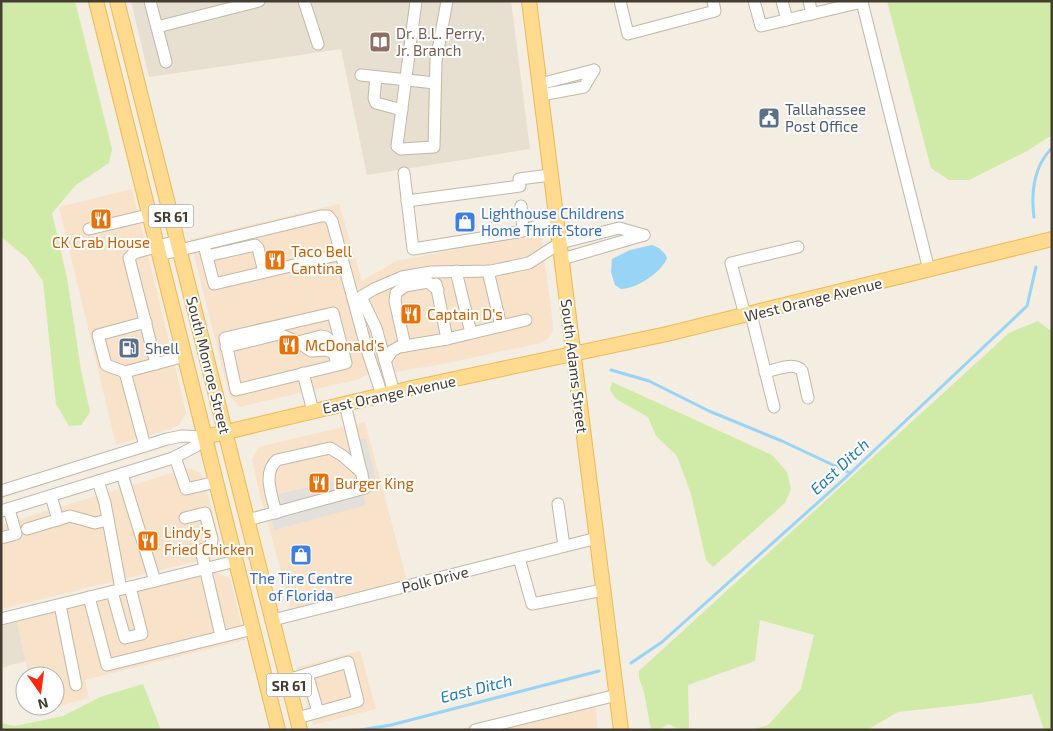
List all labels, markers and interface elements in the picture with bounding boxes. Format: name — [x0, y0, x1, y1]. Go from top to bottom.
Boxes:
place label: Dr. B.L. Perry, Jr. Branch — [396, 24, 485, 59]
library icon: Dr. B.L. Perry, Jr. Branch — [368, 30, 392, 54]
place label: Tallahassee Post Office — [785, 100, 866, 135]
public building icon: Tallahassee Post Office — [757, 106, 781, 130]
place label: Lighthouse Childrens Home Thrift Store — [481, 204, 624, 239]
road number: SR 61 — [148, 205, 194, 228]
restaurant icon: CK Crab House — [89, 207, 113, 231]
shop icon: Lighthouse Childrens Home Thrift Store — [453, 210, 477, 234]
place label: CK Crab House — [52, 233, 150, 251]
place label: Taco Bell Cantina — [291, 242, 352, 277]
restaurant icon: Taco Bell Cantina — [263, 248, 287, 272]
street label: West Orange Avenue — [742, 273, 884, 325]
street label: South Monroe Street — [183, 294, 235, 436]
street label: South Adams Street — [558, 298, 592, 434]
restaurant icon: Captain D's — [399, 302, 423, 326]
place label: Captain D's — [427, 305, 503, 323]
restaurant icon: McDonald's — [277, 333, 301, 357]
fuel station icon: Shell — [117, 336, 141, 360]
place label: McDonald's — [305, 336, 385, 354]
place label: Shell — [145, 339, 180, 357]
street label: East Orange Avenue — [321, 371, 457, 417]
water label: East Ditch — [806, 434, 872, 498]
restaurant icon: Burger King — [307, 471, 331, 495]
place label: Burger King — [335, 474, 415, 492]
place label: Lindy's Fried Chicken — [164, 523, 254, 558]
restaurant icon: Lindy's Fried Chicken — [136, 529, 160, 553]
shop icon: The Tire Centre of Florida — [289, 543, 313, 567]
street label: Polk Drive — [400, 562, 470, 596]
place label: The Tire Centre of Florida — [249, 569, 353, 604]
north arrow — [15, 666, 65, 716]
water label: East Ditch — [438, 670, 514, 706]
road number: SR 61 — [266, 674, 312, 696]
text: N — [36, 695, 50, 714]

